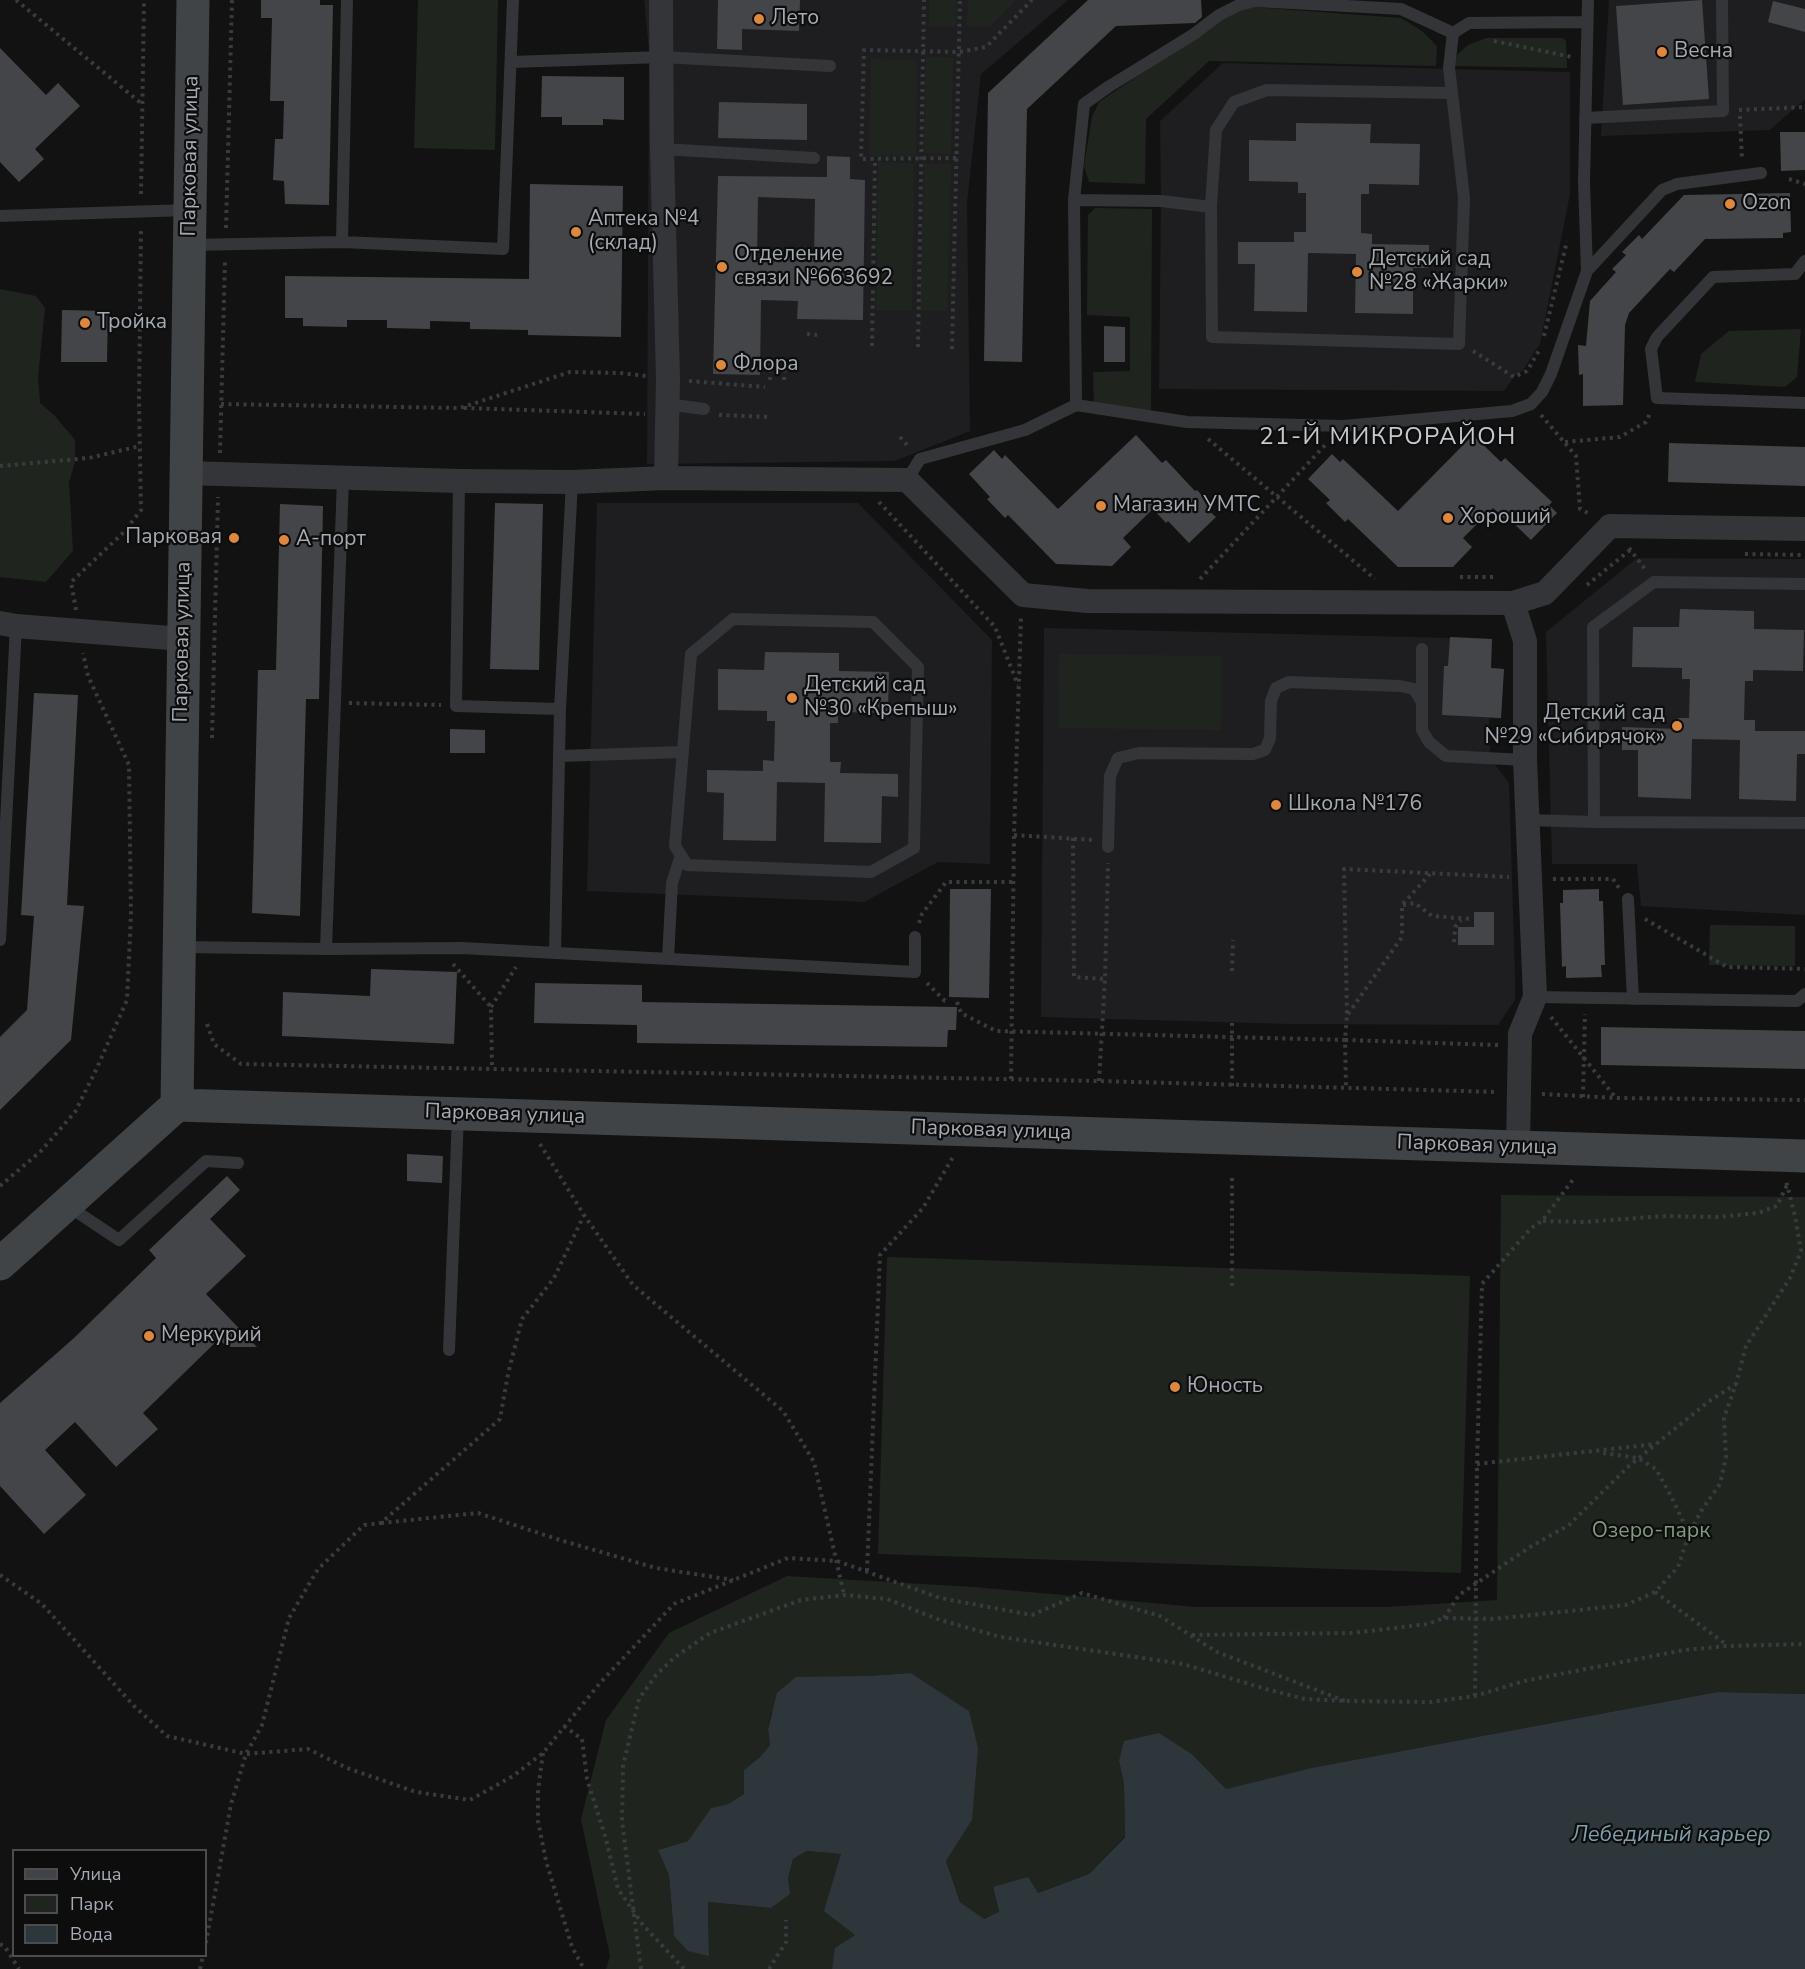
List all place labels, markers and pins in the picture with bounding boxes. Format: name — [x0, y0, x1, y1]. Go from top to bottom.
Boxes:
place label: Лето — [771, 6, 819, 32]
marker: Лето — [752, 12, 766, 26]
place label: Весна — [1674, 39, 1733, 65]
marker: Весна — [1655, 45, 1669, 59]
place label: Ozon — [1742, 191, 1791, 217]
marker: Ozon — [1723, 197, 1737, 211]
place label: Аптека №4 (склад) — [588, 207, 699, 257]
marker: Аптека №4 (склад) — [569, 225, 583, 239]
place label: Отделение связи №663692 — [734, 242, 893, 292]
place label: Детский сад №28 «Жарки» — [1369, 247, 1508, 297]
marker: Отделение связи №663692 — [715, 260, 729, 274]
marker: Детский сад №28 «Жарки» — [1350, 265, 1364, 279]
place label: Тройка — [97, 310, 167, 336]
marker: Тройка — [78, 316, 92, 330]
place label: Флора — [733, 352, 798, 378]
marker: Флора — [714, 358, 728, 372]
place label: Магазин УМТС — [1113, 493, 1261, 519]
marker: Магазин УМТС — [1094, 499, 1108, 513]
place label: Хороший — [1460, 505, 1551, 531]
marker: Хороший — [1441, 511, 1455, 525]
place label: Парковая — [125, 525, 222, 551]
place label: А-порт — [296, 527, 366, 553]
marker: Парковая — [227, 531, 241, 545]
marker: А-порт — [277, 533, 291, 547]
place label: Детский сад №30 «Крепыш» — [804, 673, 957, 723]
marker: Детский сад №30 «Крепыш» — [785, 691, 799, 705]
place label: Детский сад №29 «Сибирячок» — [1484, 701, 1665, 751]
marker: Детский сад №29 «Сибирячок» — [1670, 719, 1684, 733]
place label: Школа №176 — [1288, 792, 1422, 818]
marker: Школа №176 — [1269, 798, 1283, 812]
place label: Меркурий — [161, 1323, 262, 1349]
marker: Меркурий — [142, 1329, 156, 1343]
place label: Юность — [1187, 1374, 1263, 1400]
marker: Юность — [1168, 1380, 1182, 1394]

